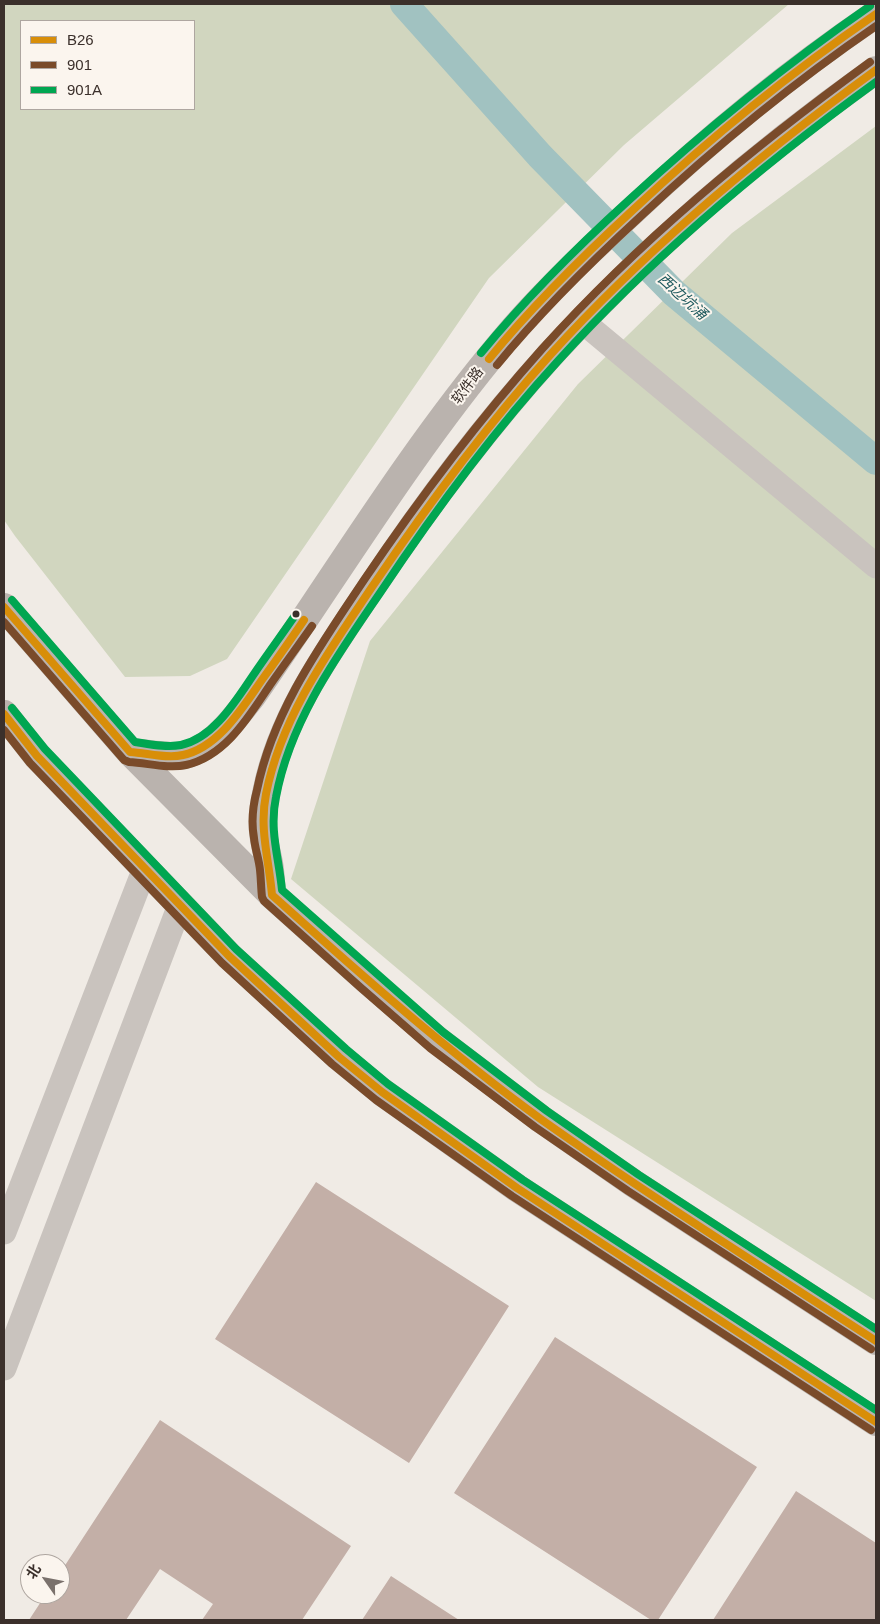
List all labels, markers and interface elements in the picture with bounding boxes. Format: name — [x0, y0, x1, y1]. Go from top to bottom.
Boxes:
legend — [20, 20, 195, 110]
text: B26 — [67, 31, 94, 48]
text: 901 — [67, 56, 92, 73]
text: 901A — [67, 81, 102, 98]
water label: 西边坑涌 — [654, 270, 710, 324]
street label: 软件路 — [449, 364, 487, 408]
unlabelled marker — [291, 609, 301, 619]
north arrow — [20, 1554, 70, 1604]
text: 北 — [23, 1561, 44, 1582]

